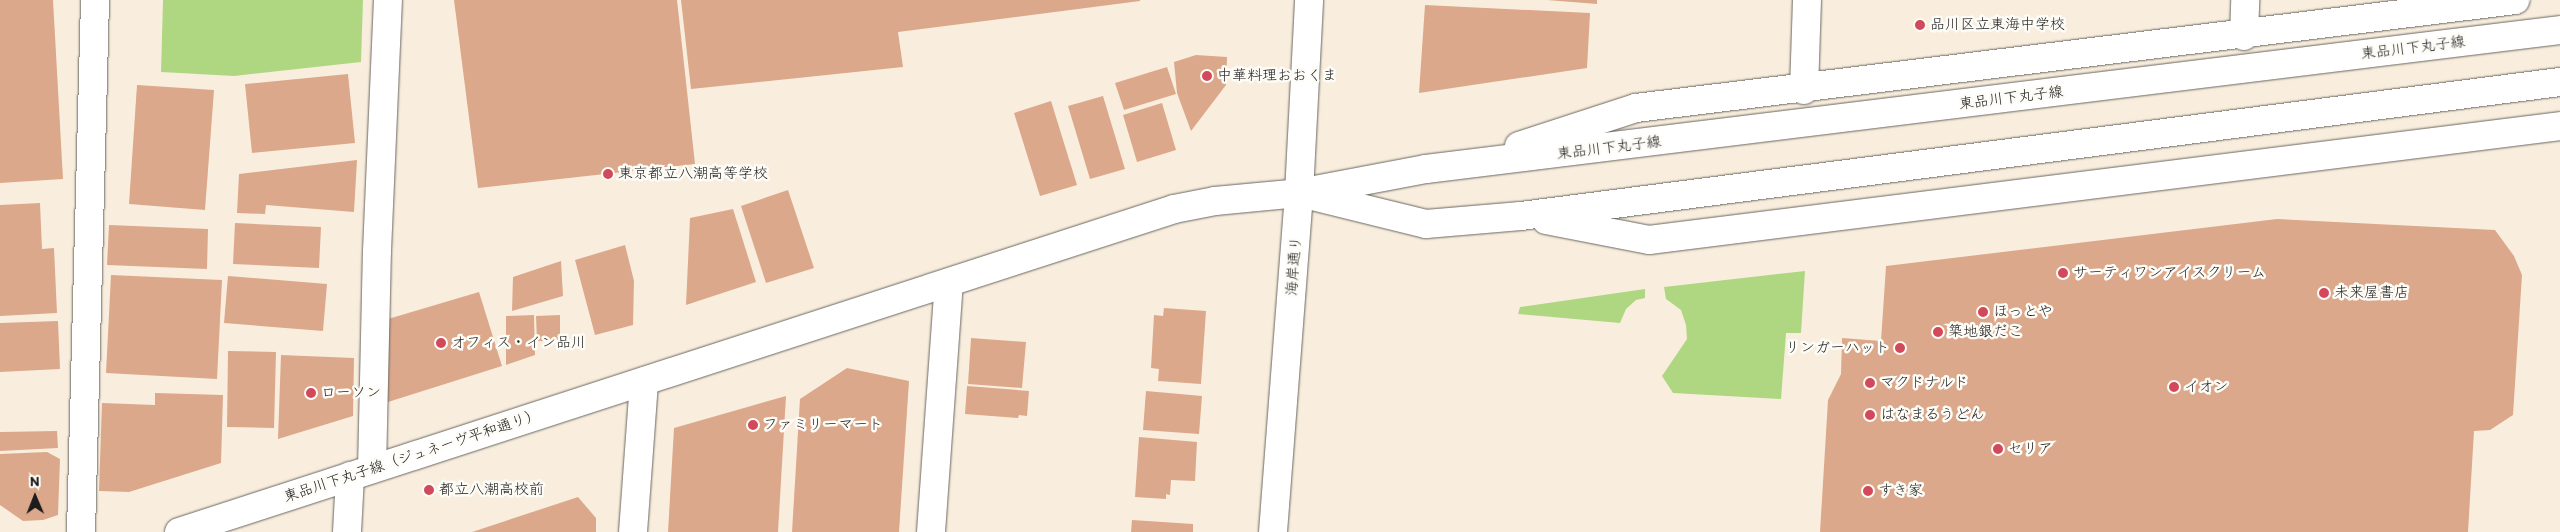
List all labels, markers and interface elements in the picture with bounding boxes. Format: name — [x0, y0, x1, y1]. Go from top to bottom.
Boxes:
place label: 品川区立東海中学校 — [1930, 16, 2065, 34]
marker: 品川区立東海中学校 — [1914, 19, 1926, 31]
street label: 東品川下丸子線 — [2360, 33, 2466, 63]
place label: 中華料理おおくま — [1217, 67, 1337, 85]
marker: 中華料理おおくま — [1201, 70, 1213, 82]
street label: 東品川下丸子線 — [1958, 83, 2064, 113]
street label: 東品川下丸子線 — [1556, 133, 1662, 163]
place label: 東京都立八潮高等学校 — [618, 165, 768, 183]
marker: 東京都立八潮高等学校 — [602, 168, 614, 180]
street label: 海岸通り — [1283, 235, 1305, 297]
place label: サーティワンアイスクリーム — [2073, 264, 2268, 282]
marker: サーティワンアイスクリーム — [2057, 267, 2069, 279]
place label: 未来屋書店 — [2334, 284, 2409, 302]
marker: 未来屋書店 — [2318, 287, 2330, 299]
place label: ほっとや — [1993, 303, 2053, 321]
marker: ほっとや — [1977, 306, 1989, 318]
place label: 築地銀だこ — [1948, 323, 2023, 341]
marker: 築地銀だこ — [1932, 326, 1944, 338]
place label: オフィス・イン品川 — [451, 334, 586, 352]
marker: オフィス・イン品川 — [435, 337, 447, 349]
place label: リンガーハット — [1785, 339, 1890, 357]
marker: リンガーハット — [1894, 342, 1906, 354]
place label: マクドナルド — [1880, 374, 1970, 392]
marker: マクドナルド — [1864, 377, 1876, 389]
place label: イオン — [2184, 378, 2229, 396]
marker: イオン — [2168, 381, 2180, 393]
place label: ローソン — [321, 384, 381, 402]
marker: ローソン — [305, 387, 317, 399]
street label: 東品川下丸子線（ジュネーヴ平和通り） — [281, 406, 543, 506]
place label: はなまるうどん — [1880, 406, 1985, 424]
marker: はなまるうどん — [1864, 409, 1876, 421]
place label: ファミリーマート — [763, 416, 883, 434]
marker: ファミリーマート — [747, 419, 759, 431]
place label: セリア — [2008, 440, 2053, 458]
marker: セリア — [1992, 443, 2004, 455]
north arrow — [10, 472, 60, 522]
text: N — [30, 473, 40, 490]
place label: 都立八潮高校前 — [439, 481, 544, 499]
place label: すき家 — [1878, 482, 1923, 500]
marker: 都立八潮高校前 — [423, 484, 435, 496]
marker: すき家 — [1862, 485, 1874, 497]

